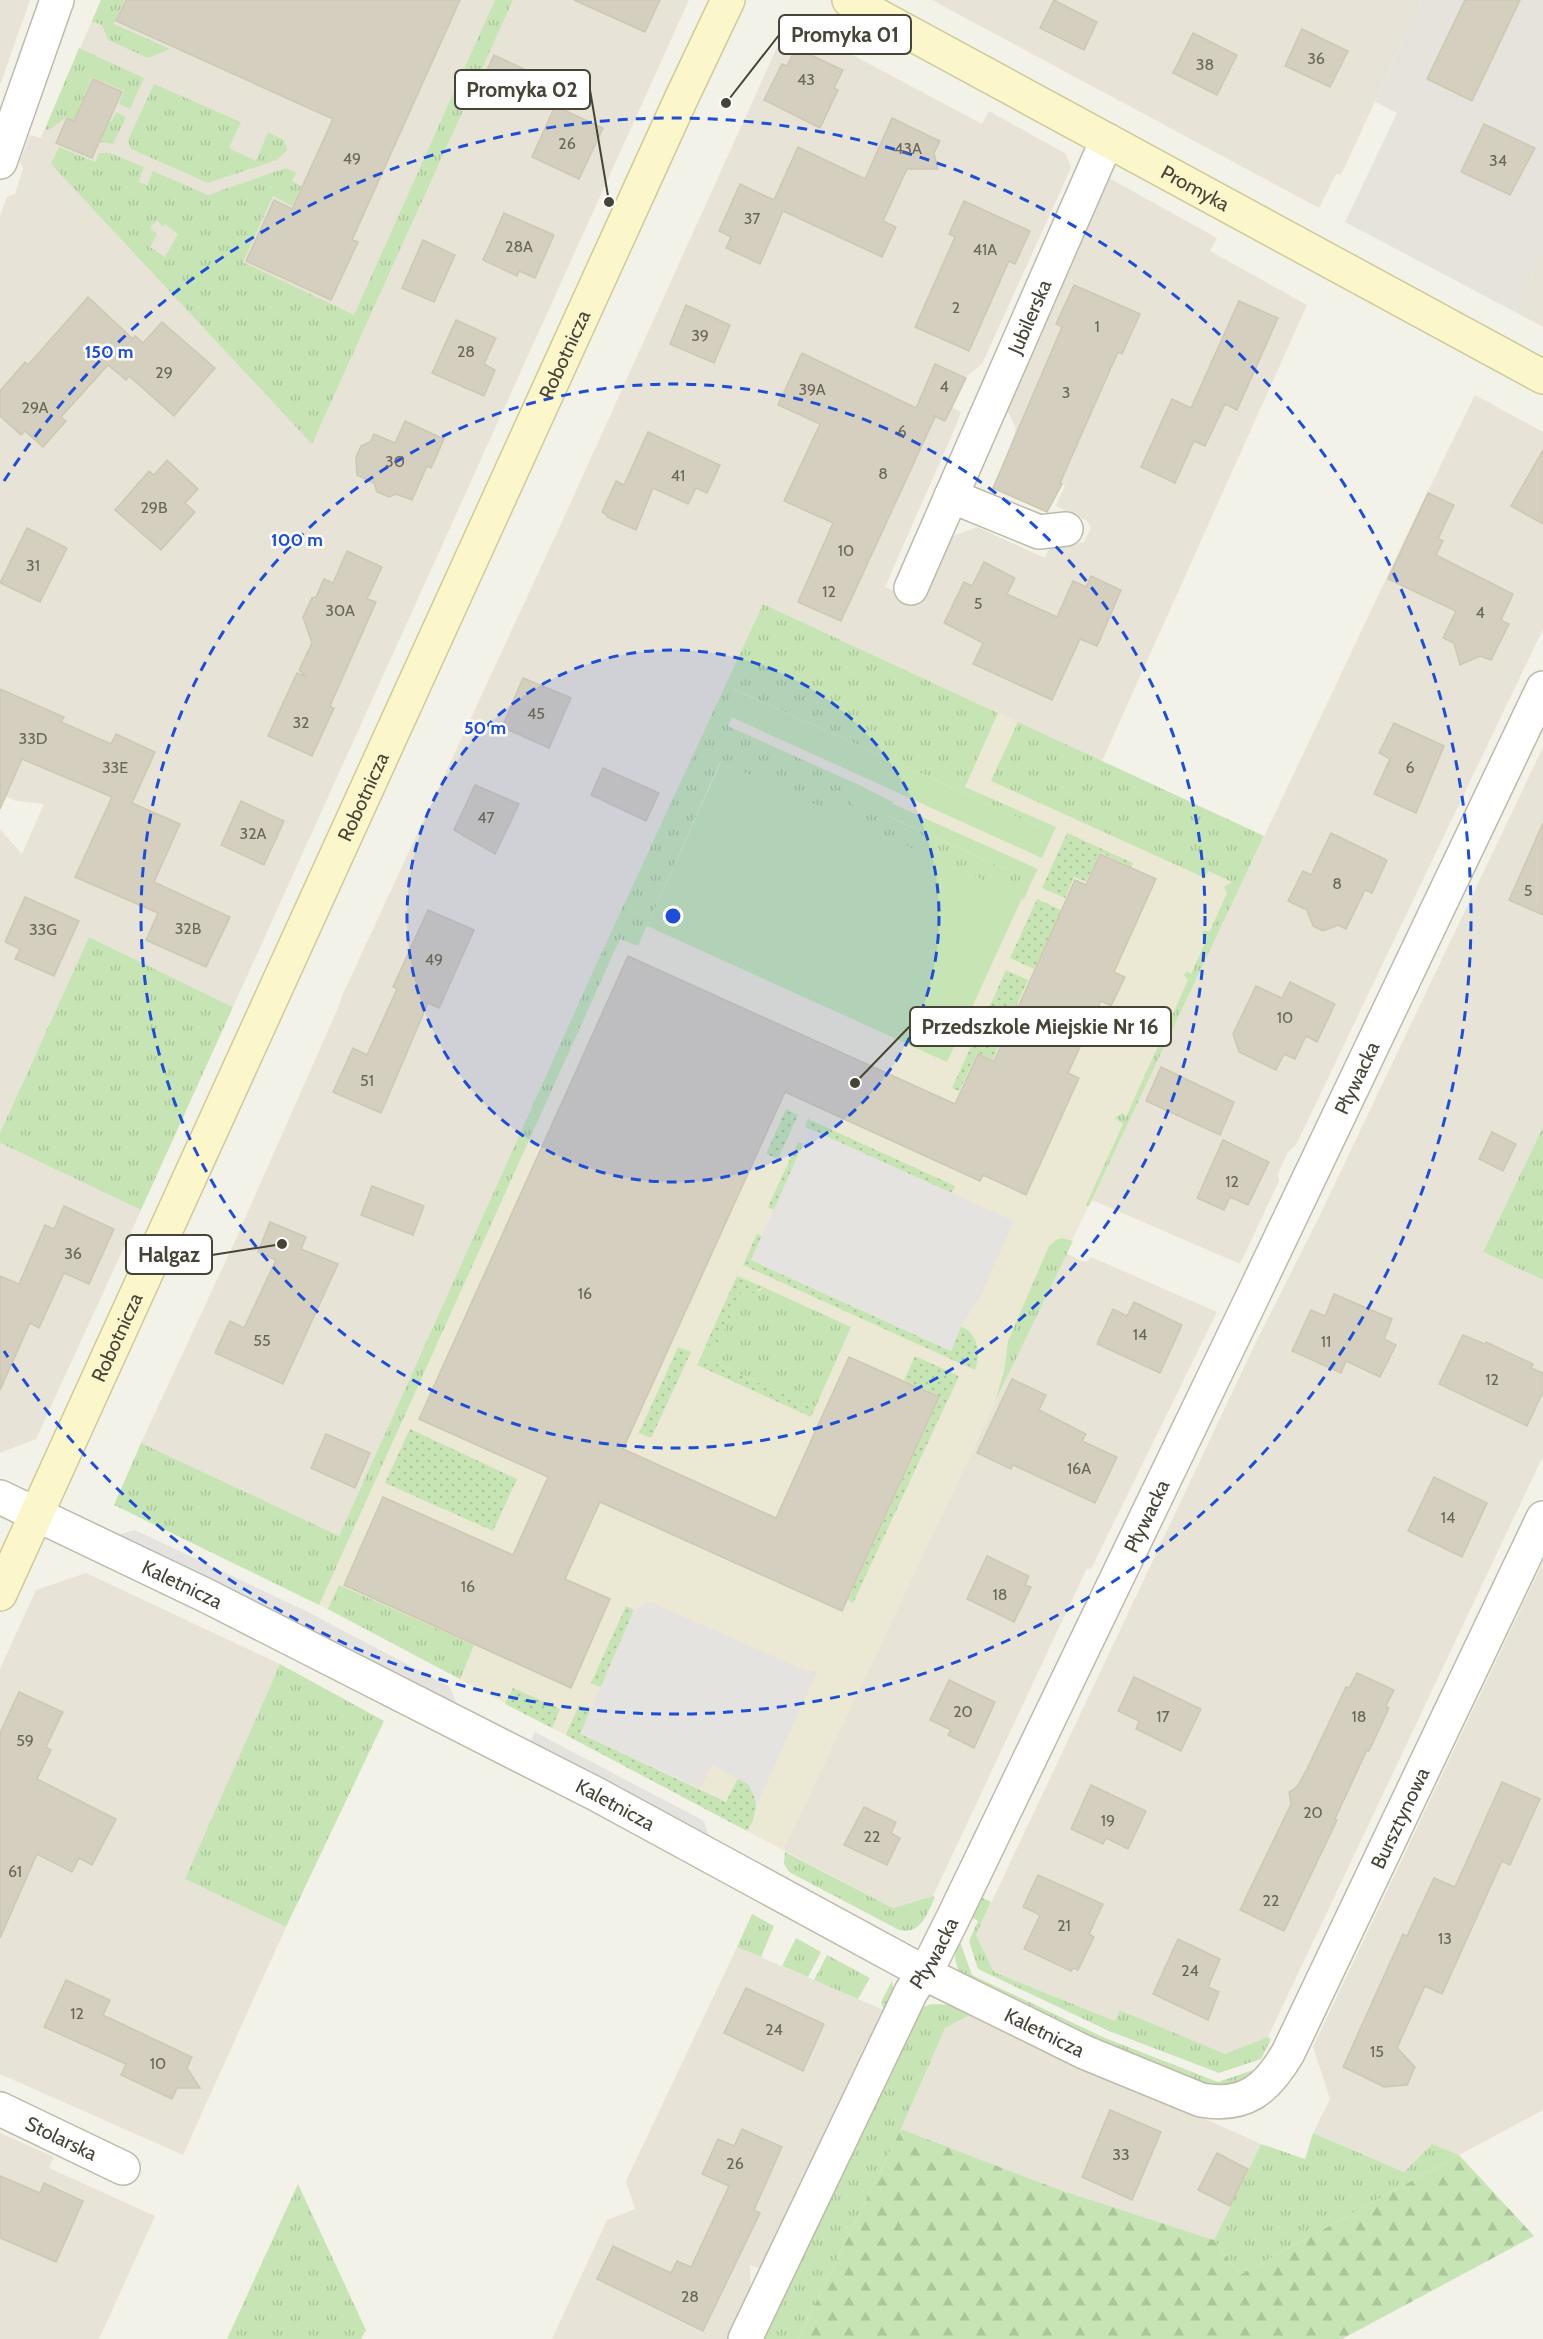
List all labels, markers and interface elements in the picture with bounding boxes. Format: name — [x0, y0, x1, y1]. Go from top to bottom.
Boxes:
callout: Promyka 01 — [779, 15, 911, 54]
text: Promyka 01 — [791, 22, 899, 47]
house number: 36 — [1307, 49, 1325, 68]
house number: 38 — [1196, 55, 1214, 74]
callout: Promyka 02 — [455, 70, 590, 109]
house number: 43 — [797, 70, 815, 89]
text: Promyka 02 — [466, 77, 578, 102]
house number: 26 — [558, 134, 576, 153]
house number: 43A — [894, 139, 922, 158]
house number: 49 — [343, 149, 361, 168]
house number: 34 — [1489, 151, 1507, 170]
street label: Promyka — [1157, 160, 1234, 217]
house number: 37 — [744, 209, 760, 228]
house number: 28A — [505, 237, 533, 256]
house number: 41A — [973, 240, 997, 259]
street label: Jubilerska — [1002, 276, 1057, 359]
house number: 2 — [952, 298, 960, 317]
street label: Robotnicza — [534, 306, 595, 403]
house number: 1 — [1094, 317, 1100, 336]
house number: 39 — [691, 326, 709, 345]
text: 150 m — [85, 341, 133, 363]
house number: 28 — [457, 342, 475, 361]
house number: 29 — [155, 363, 173, 382]
house number: 4 — [939, 377, 949, 396]
house number: 39A — [798, 380, 826, 399]
house number: 3 — [1062, 383, 1070, 402]
house number: 29A — [22, 398, 49, 417]
house number: 6 — [897, 422, 907, 441]
house number: 30 — [385, 452, 405, 471]
house number: 8 — [878, 464, 888, 483]
house number: 41 — [671, 466, 685, 485]
house number: 29B — [140, 498, 168, 517]
text: 100 m — [271, 529, 323, 551]
house number: 10 — [838, 541, 854, 560]
house number: 31 — [26, 556, 40, 575]
house number: 12 — [822, 582, 836, 601]
house number: 5 — [974, 594, 982, 613]
house number: 30A — [325, 601, 355, 620]
house number: 4 — [1475, 603, 1485, 622]
house number: 45 — [527, 704, 545, 723]
house number: 32 — [292, 713, 310, 732]
text: 50 m — [464, 717, 506, 739]
house number: 33D — [19, 729, 47, 748]
street label: Robotnicza — [333, 748, 394, 845]
house number: 33E — [102, 758, 128, 777]
house number: 6 — [1405, 758, 1415, 777]
house number: 47 — [477, 808, 495, 827]
house number: 32A — [240, 824, 267, 843]
house number: 8 — [1332, 874, 1342, 893]
house number: 5 — [1524, 881, 1532, 900]
centre of rings — [663, 906, 683, 926]
house number: 32B — [175, 919, 202, 938]
house number: 33G — [29, 920, 57, 939]
house number: 49 — [425, 950, 443, 969]
callout: Przedszkole Miejskie Nr 16 — [910, 1007, 1171, 1046]
house number: 10 — [1277, 1008, 1293, 1027]
text: Przedszkole Miejskie Nr 16 — [921, 1014, 1159, 1039]
street label: Pływacka — [1329, 1037, 1385, 1118]
house number: 51 — [360, 1071, 374, 1090]
house number: 12 — [1225, 1172, 1239, 1191]
callout: Halgaz — [126, 1235, 212, 1274]
text: Halgaz — [138, 1242, 200, 1267]
house number: 36 — [64, 1244, 82, 1263]
house number: 16 — [578, 1284, 592, 1303]
street label: Robotnicza — [86, 1289, 148, 1386]
house number: 14 — [1133, 1325, 1147, 1344]
house number: 55 — [253, 1331, 271, 1350]
house number: 11 — [1321, 1332, 1331, 1351]
house number: 12 — [1485, 1370, 1499, 1389]
house number: 16A — [1067, 1459, 1091, 1478]
street label: Pływacka — [1119, 1475, 1175, 1556]
house number: 14 — [1441, 1508, 1455, 1527]
street label: Kaletnicza — [138, 1555, 227, 1614]
house number: 16 — [461, 1577, 475, 1596]
house number: 18 — [993, 1585, 1007, 1604]
house number: 20 — [953, 1702, 973, 1721]
house number: 17 — [1156, 1707, 1170, 1726]
house number: 18 — [1352, 1707, 1366, 1726]
house number: 59 — [16, 1731, 34, 1750]
street label: Bursztynowa — [1366, 1763, 1434, 1873]
street label: Kaletnicza — [572, 1774, 659, 1836]
house number: 20 — [1303, 1803, 1323, 1822]
house number: 19 — [1101, 1811, 1115, 1830]
house number: 22 — [864, 1827, 880, 1846]
house number: 61 — [8, 1862, 22, 1881]
house number: 22 — [1263, 1891, 1279, 1910]
street label: Pływacka — [904, 1913, 963, 1993]
house number: 21 — [1057, 1916, 1071, 1935]
house number: 13 — [1438, 1929, 1452, 1948]
house number: 24 — [1181, 1961, 1199, 1980]
street label: Kaletnicza — [1001, 2003, 1089, 2063]
house number: 12 — [70, 2004, 84, 2023]
house number: 24 — [765, 2020, 783, 2039]
house number: 15 — [1370, 2042, 1384, 2061]
house number: 10 — [150, 2054, 166, 2073]
street label: Stolarska — [22, 2111, 101, 2166]
house number: 33 — [1112, 2145, 1130, 2164]
house number: 26 — [726, 2154, 744, 2173]
house number: 28 — [681, 2287, 699, 2306]

